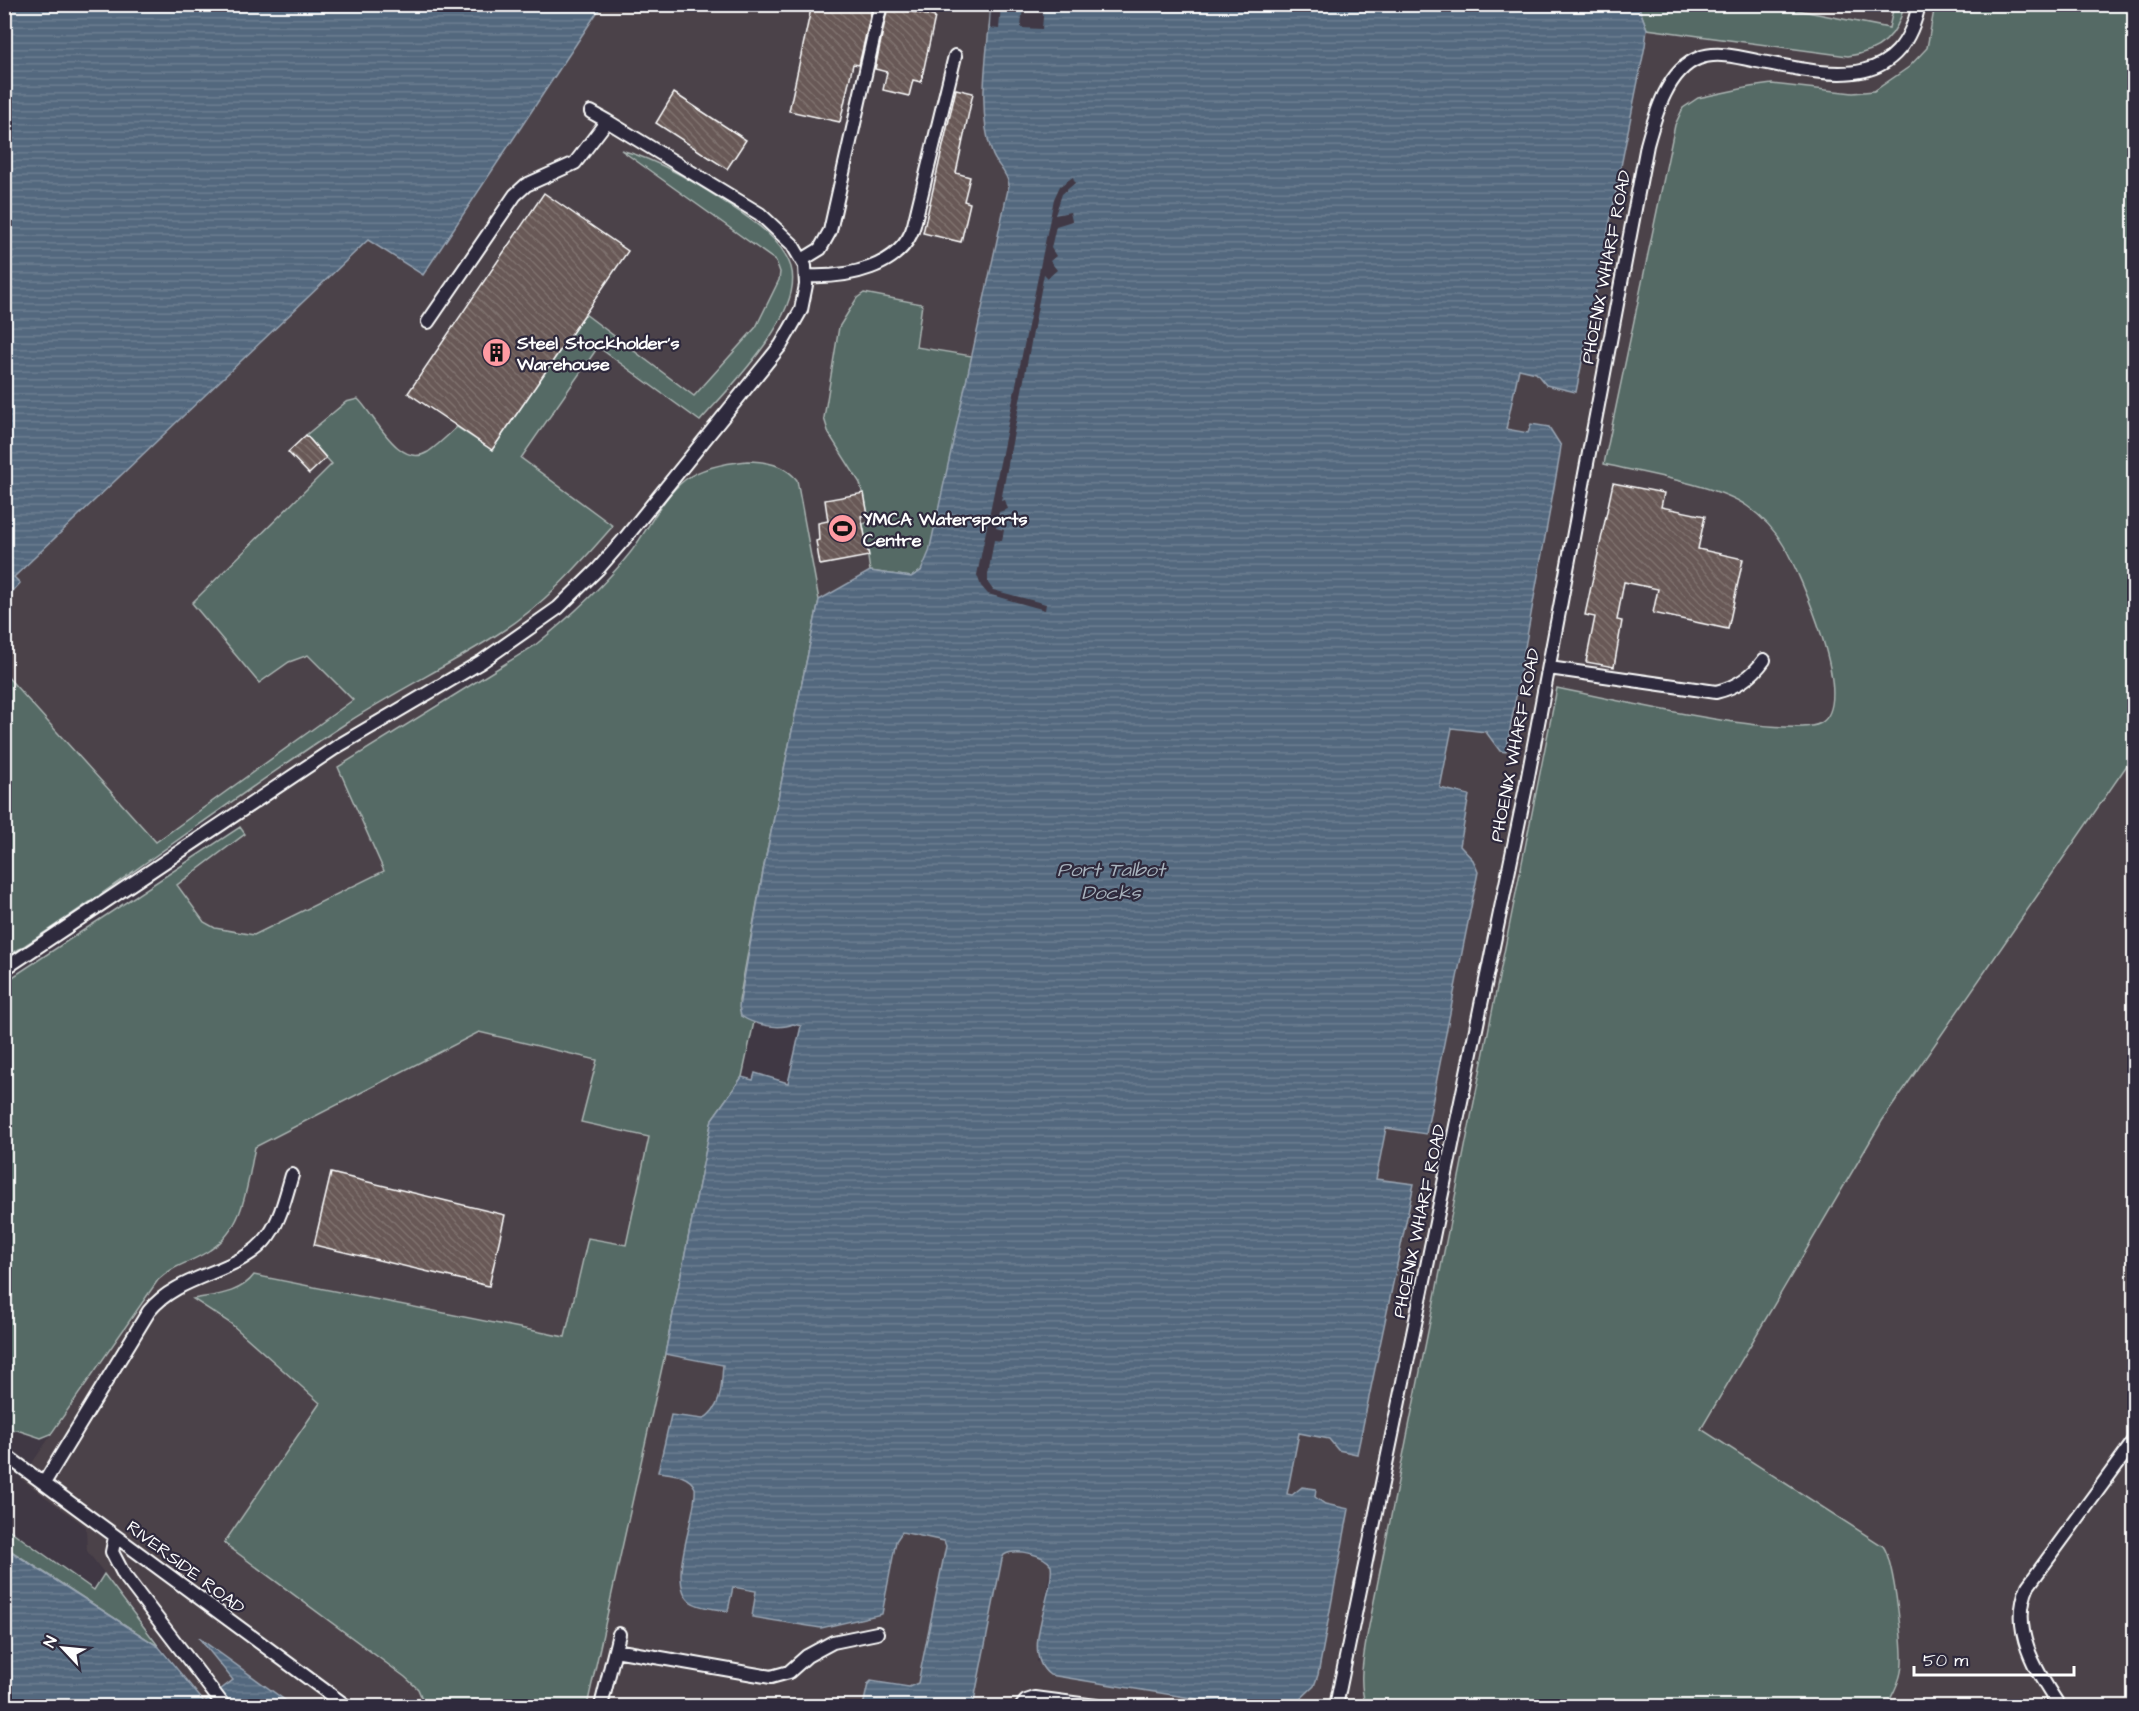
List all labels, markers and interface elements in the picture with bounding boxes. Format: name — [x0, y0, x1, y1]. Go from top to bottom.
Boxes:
street label: PHOENIX WHARF ROAD — [1575, 168, 1638, 366]
place label: Steel Stockholder's Warehouse — [516, 331, 680, 377]
building icon: Steel Stockholder's Warehouse — [480, 337, 512, 369]
place label: YMCA Watersports Centre — [863, 507, 1027, 553]
sports icon: YMCA Watersports Centre — [826, 513, 858, 545]
street label: PHOENIX WHARF ROAD — [1484, 646, 1547, 844]
water label: Port Talbot Docks — [1057, 856, 1167, 907]
street label: PHOENIX WHARF ROAD — [1387, 1122, 1452, 1320]
street label: RIVERSIDE ROAD — [121, 1515, 250, 1620]
north arrow — [33, 1618, 93, 1678]
text: N — [38, 1633, 63, 1651]
scale bar — [1914, 1639, 2074, 1677]
text: 50 m — [1923, 1648, 1968, 1673]

